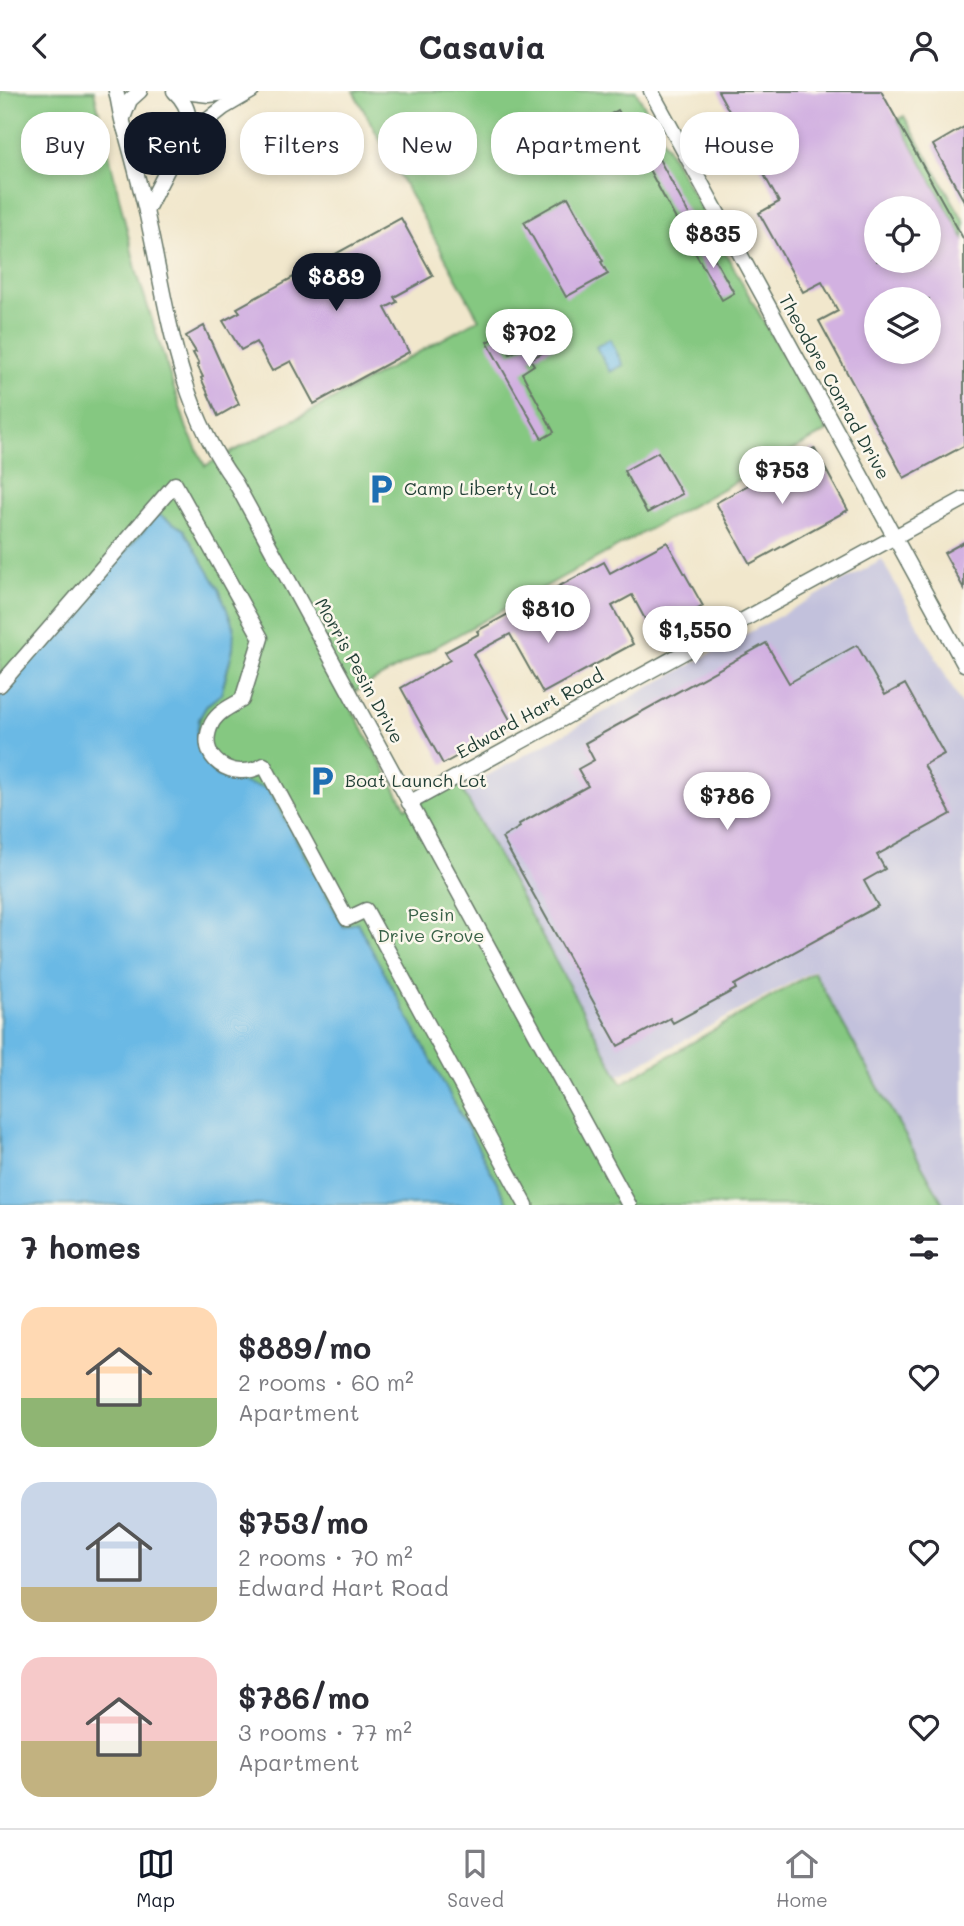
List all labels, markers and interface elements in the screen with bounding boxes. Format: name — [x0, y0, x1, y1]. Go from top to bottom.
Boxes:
text: Casavia — [419, 25, 545, 67]
icon: back — [21, 27, 59, 65]
icon: person — [905, 27, 943, 65]
chip: Buy — [21, 112, 110, 175]
chip: Rent — [124, 112, 226, 175]
chip: Filters — [240, 112, 364, 175]
chip: New — [378, 112, 477, 175]
chip: Apartment — [491, 112, 666, 175]
chip: House — [680, 112, 799, 175]
map controls — [864, 196, 941, 364]
button: locate — [864, 196, 941, 273]
pin: $835 — [672, 211, 754, 270]
text: $835 — [685, 218, 741, 248]
pin: $889 — [295, 253, 377, 313]
text: $889 — [308, 261, 364, 291]
button: layers — [864, 287, 941, 364]
street label: Theodore Conrad Drive — [774, 290, 896, 484]
pin: $702 — [488, 309, 570, 369]
text: $702 — [502, 317, 556, 347]
pin: $753 — [741, 447, 823, 506]
text: $753 — [755, 454, 809, 484]
parking icon: Camp Liberty Lot — [364, 472, 398, 506]
place label: Camp Liberty Lot — [404, 476, 557, 500]
pin: $810 — [507, 585, 589, 645]
street label: Morris Pesin Drive — [310, 593, 410, 748]
text: $810 — [521, 593, 575, 623]
pin: $1,550 — [638, 607, 752, 666]
text: $1,550 — [658, 614, 732, 644]
street label: Edward Hart Road — [452, 663, 607, 764]
parking icon: Boat Launch Lot — [305, 764, 339, 798]
place label: Boat Launch Lot — [345, 768, 487, 792]
pin: $786 — [686, 773, 768, 832]
text: $786 — [699, 780, 755, 810]
park label: Pesin Drive Grove — [377, 902, 485, 947]
text: 7 homes — [21, 1227, 141, 1267]
icon: filters — [905, 1228, 943, 1266]
text: $889/mo — [238, 1327, 371, 1367]
icon: home — [77, 1335, 161, 1419]
icon: heart — [905, 1358, 943, 1396]
text: 2 rooms · 60 m² — [238, 1367, 414, 1397]
text: Apartment — [238, 1397, 360, 1427]
text: $753/mo — [238, 1502, 368, 1542]
icon: home — [77, 1510, 161, 1594]
icon: heart — [905, 1533, 943, 1571]
text: 2 rooms · 70 m² — [238, 1542, 413, 1572]
text: Edward Hart Road — [238, 1572, 448, 1602]
text: $786/mo — [238, 1677, 370, 1717]
icon: home — [77, 1685, 161, 1769]
icon: heart — [905, 1708, 943, 1746]
text: 3 rooms · 77 m² — [238, 1717, 412, 1747]
text: Apartment — [238, 1747, 360, 1777]
tab: Map — [136, 1845, 175, 1912]
tab: Saved — [447, 1845, 504, 1912]
tab: Home — [776, 1845, 828, 1912]

